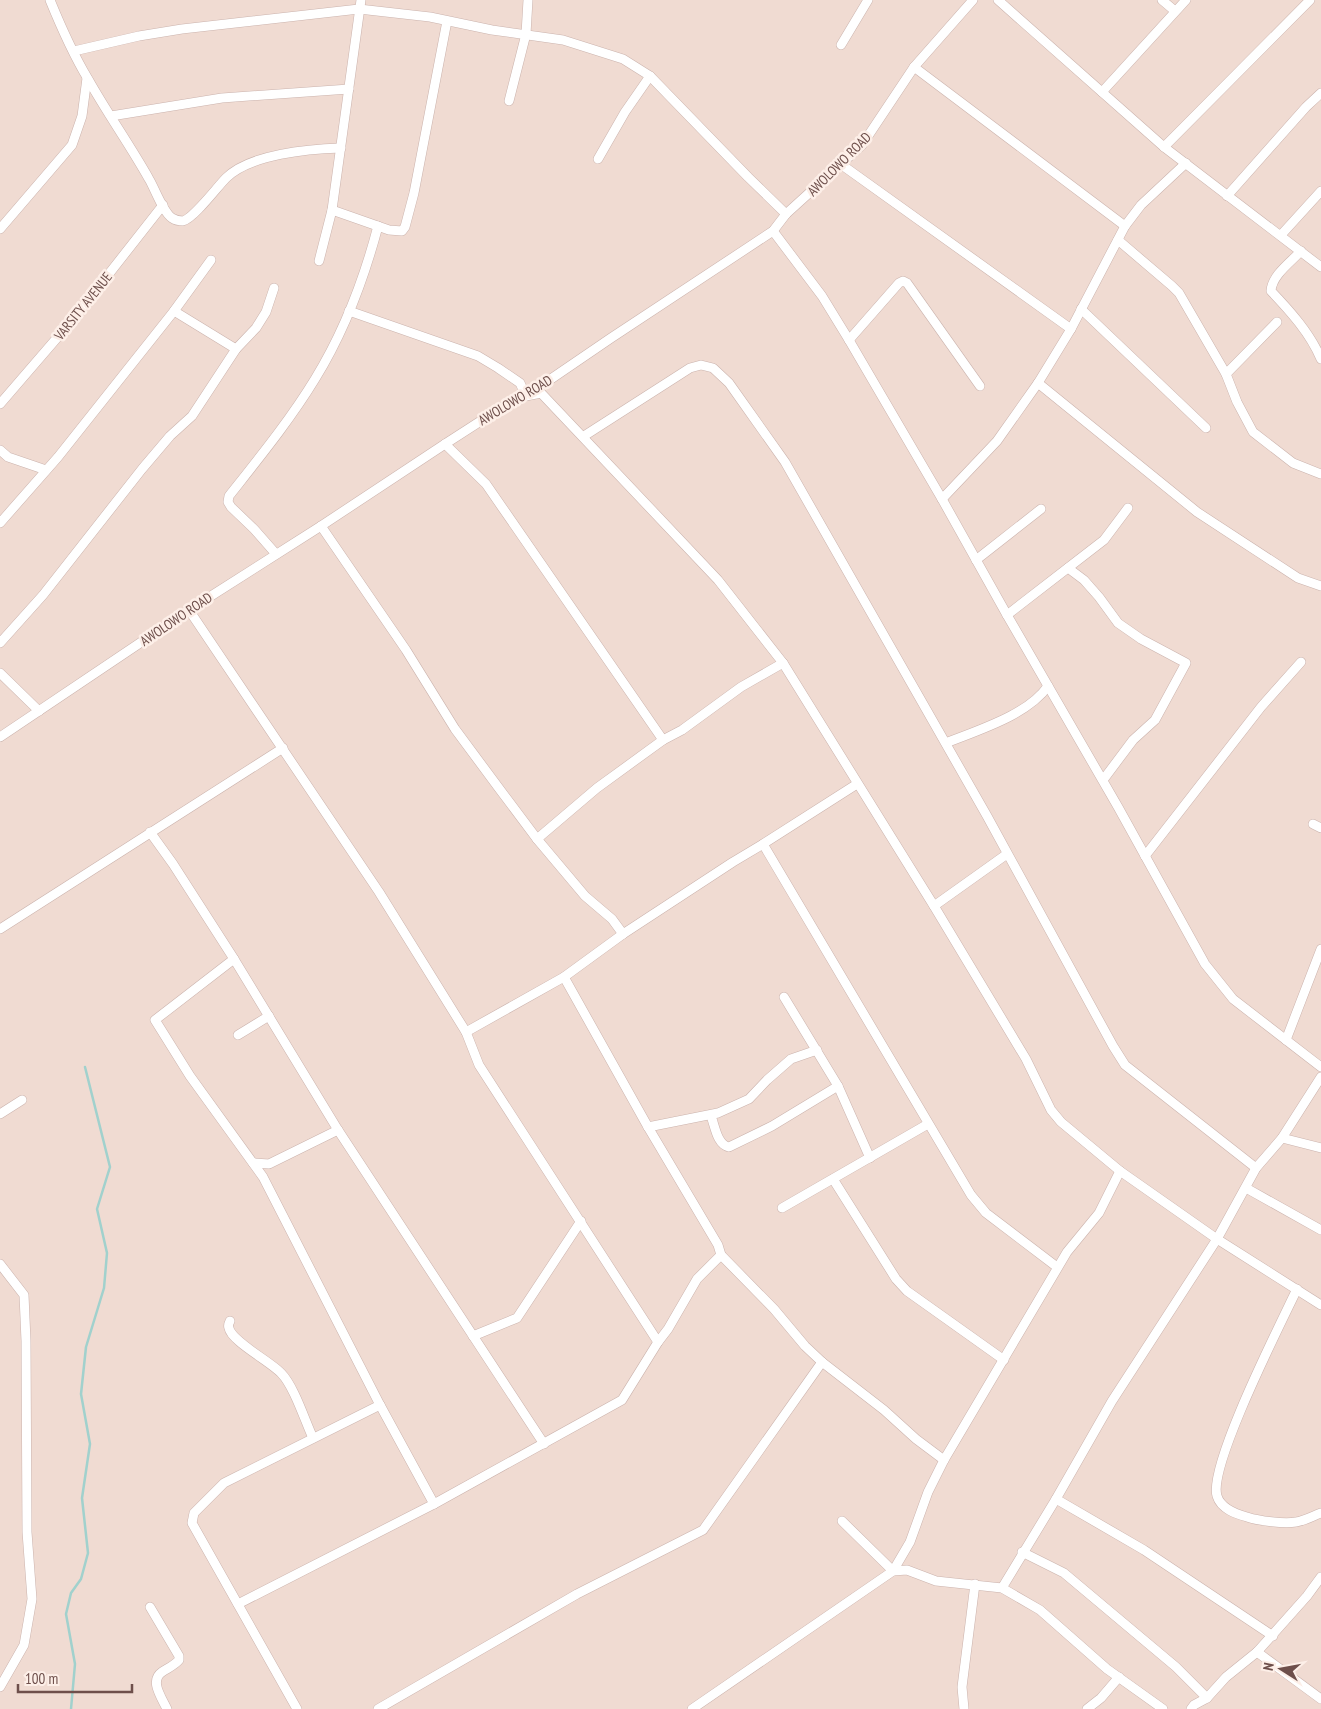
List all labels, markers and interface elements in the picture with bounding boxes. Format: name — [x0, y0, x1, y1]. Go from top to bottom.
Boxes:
street label: AWOLOWO ROAD — [803, 128, 875, 200]
street label: VARSITY AVENUE — [49, 268, 116, 345]
street label: AWOLOWO ROAD — [475, 371, 555, 429]
street label: AWOLOWO ROAD — [137, 588, 215, 650]
north arrow — [1256, 1644, 1306, 1694]
text: N — [1259, 1661, 1278, 1672]
scale bar — [18, 1662, 131, 1694]
text: 100 m — [25, 1669, 58, 1688]

